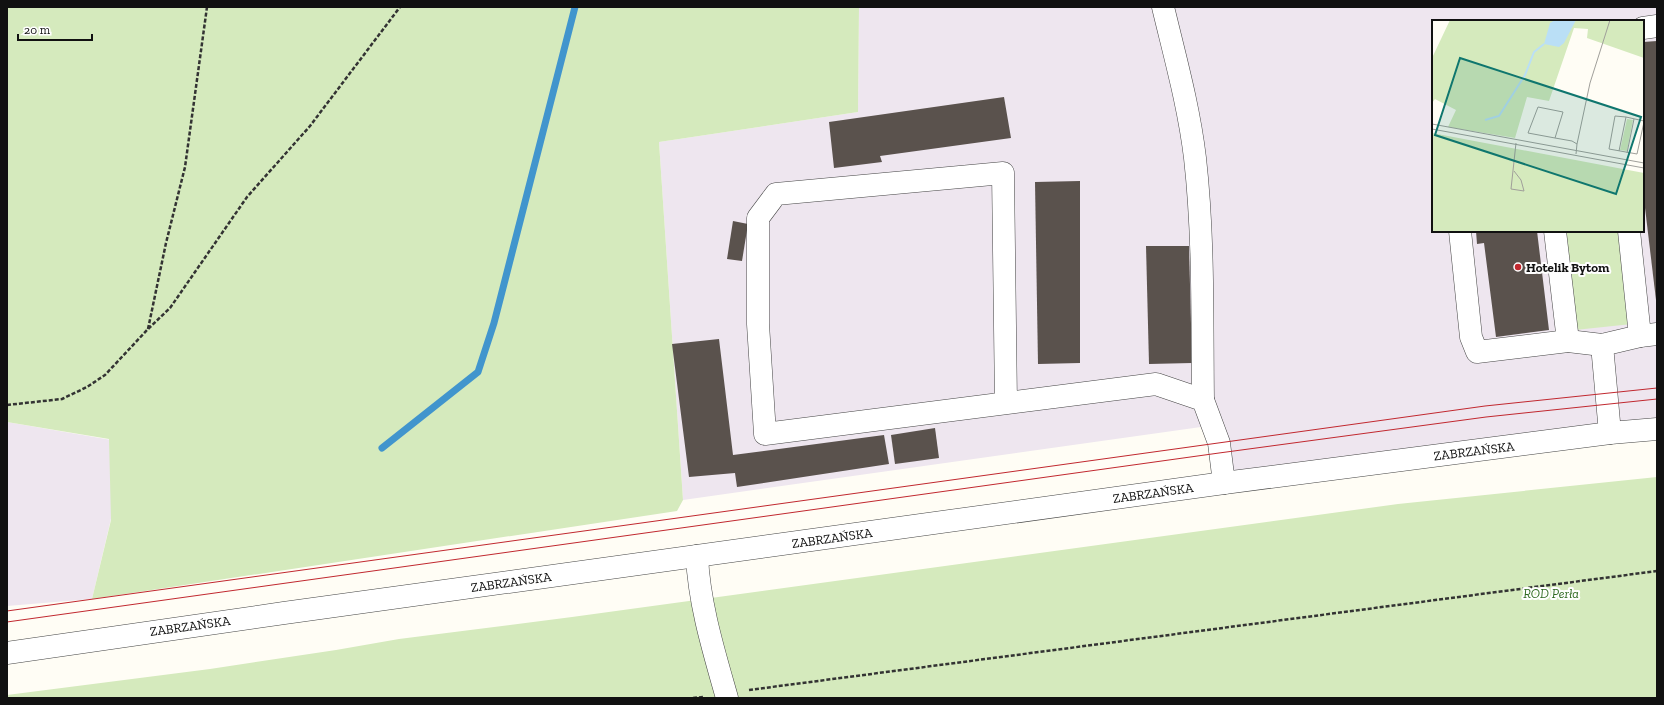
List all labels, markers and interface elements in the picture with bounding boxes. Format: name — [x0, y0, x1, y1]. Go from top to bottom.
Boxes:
scale bar — [18, 16, 92, 42]
inset map — [1432, 20, 1644, 232]
text: 20 m — [24, 23, 51, 37]
place label: Hotelik Bytom — [1526, 260, 1610, 275]
marker: Hotelik Bytom — [1513, 262, 1523, 272]
street label: ZABRZAŃSKA — [1433, 439, 1516, 463]
street label: ZABRZAŃSKA — [1112, 480, 1195, 506]
street label: ZABRZAŃSKA — [791, 525, 874, 551]
street label: ZABRZAŃSKA — [470, 569, 553, 595]
park label: ROD Perła — [1523, 586, 1579, 601]
street label: ZABRZAŃSKA — [149, 613, 232, 639]

